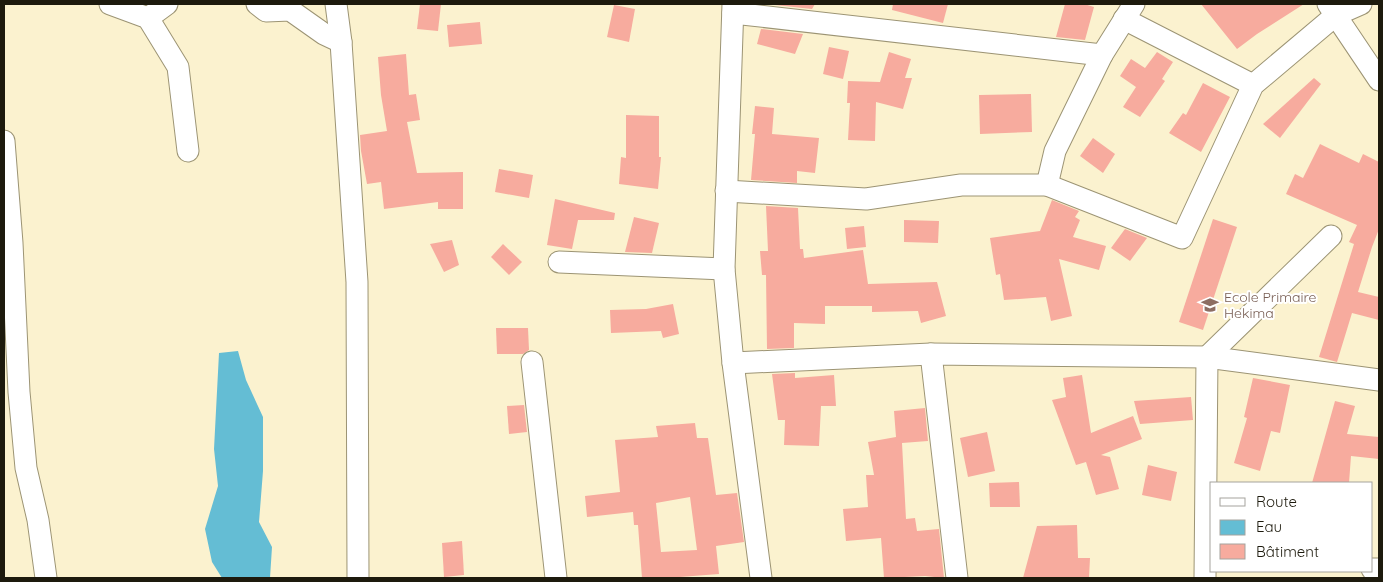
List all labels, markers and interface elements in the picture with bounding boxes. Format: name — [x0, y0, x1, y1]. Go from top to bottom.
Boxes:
place label: Ecole Primaire Hekima — [1224, 288, 1316, 322]
school or university icon: Ecole Primaire Hekima — [1200, 295, 1220, 315]
legend — [1210, 482, 1373, 572]
text: Route — [1256, 492, 1297, 511]
text: Eau — [1256, 517, 1282, 536]
text: Bâtiment — [1256, 542, 1319, 561]

